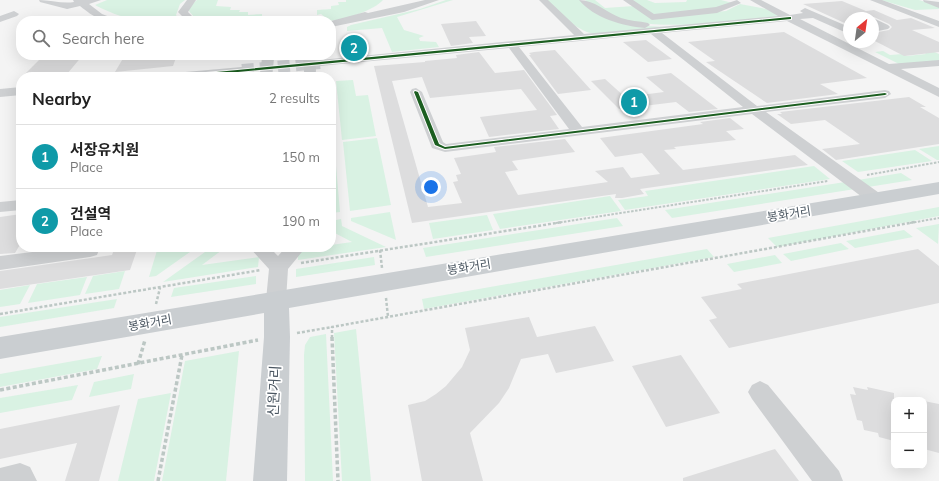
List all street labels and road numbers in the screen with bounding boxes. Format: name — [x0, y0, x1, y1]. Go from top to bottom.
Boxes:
street label: 봉화거리 — [766, 203, 812, 224]
street label: 봉화거리 — [446, 256, 492, 277]
street label: 봉화거리 — [127, 311, 173, 334]
street label: 신원거리 — [264, 365, 284, 417]

